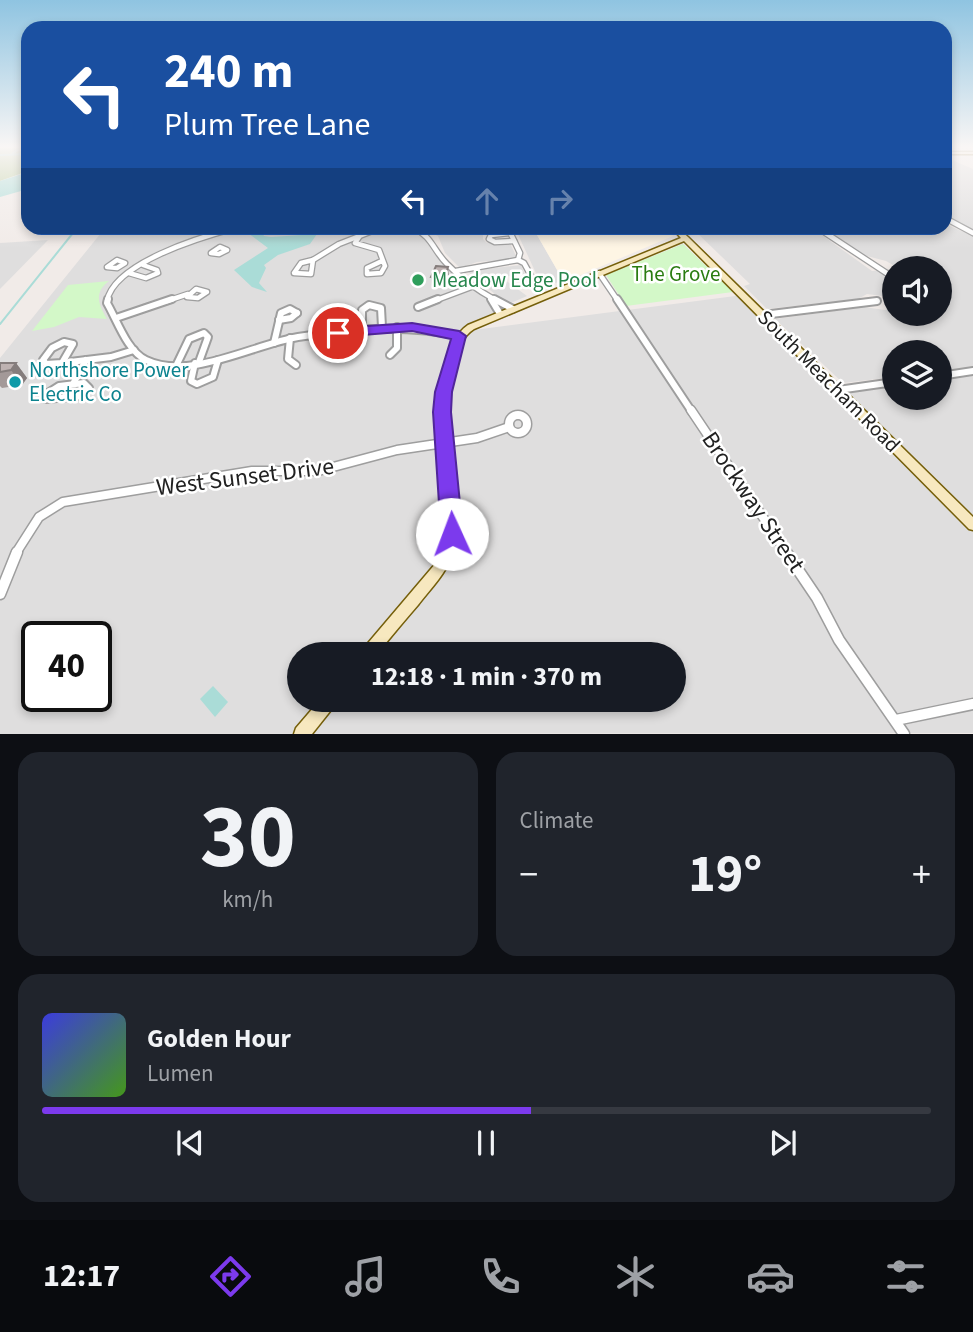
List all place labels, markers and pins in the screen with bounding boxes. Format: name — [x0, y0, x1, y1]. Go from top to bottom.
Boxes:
place label: Meadow Edge Pool — [432, 265, 597, 295]
marker: Meadow Edge Pool — [410, 272, 426, 288]
pin — [308, 303, 368, 363]
place label: Northshore Power Electric Co — [29, 355, 189, 409]
marker: Northshore Power Electric Co — [7, 374, 23, 390]

